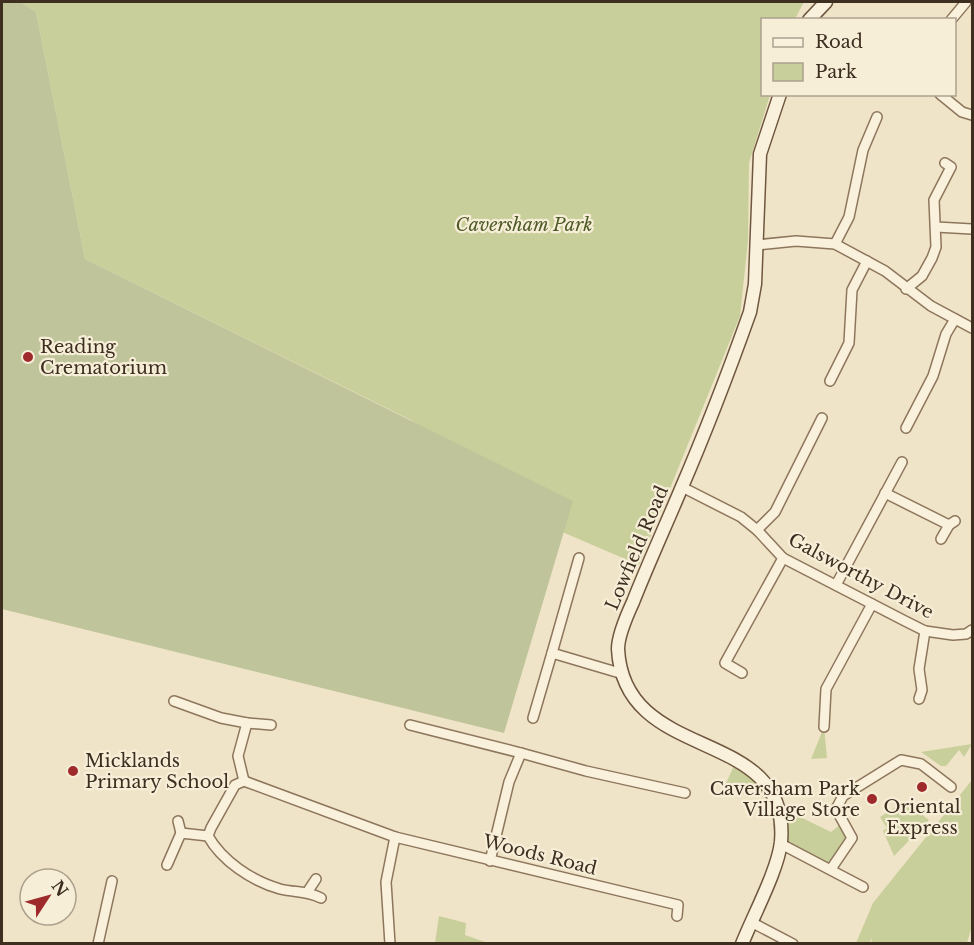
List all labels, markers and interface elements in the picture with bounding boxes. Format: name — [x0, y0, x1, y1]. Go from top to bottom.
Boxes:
legend — [761, 18, 956, 96]
text: Road — [815, 31, 863, 53]
text: Park — [815, 61, 857, 83]
park label: Caversham Park — [456, 214, 592, 236]
place label: Reading Crematorium — [40, 336, 167, 379]
marker: Reading Crematorium — [21, 350, 35, 364]
street label: Lowfield Road — [601, 483, 673, 613]
street label: Galsworthy Drive — [785, 528, 937, 624]
place label: Micklands Primary School — [85, 750, 229, 793]
marker: Micklands Primary School — [66, 764, 80, 778]
place label: Caversham Park Village Store — [710, 778, 860, 821]
marker: Oriental Express — [915, 780, 929, 794]
marker: Caversham Park Village Store — [865, 792, 879, 806]
place label: Oriental Express — [883, 796, 961, 839]
street label: Woods Road — [480, 830, 599, 880]
north arrow — [18, 867, 78, 927]
text: N — [48, 876, 73, 900]

